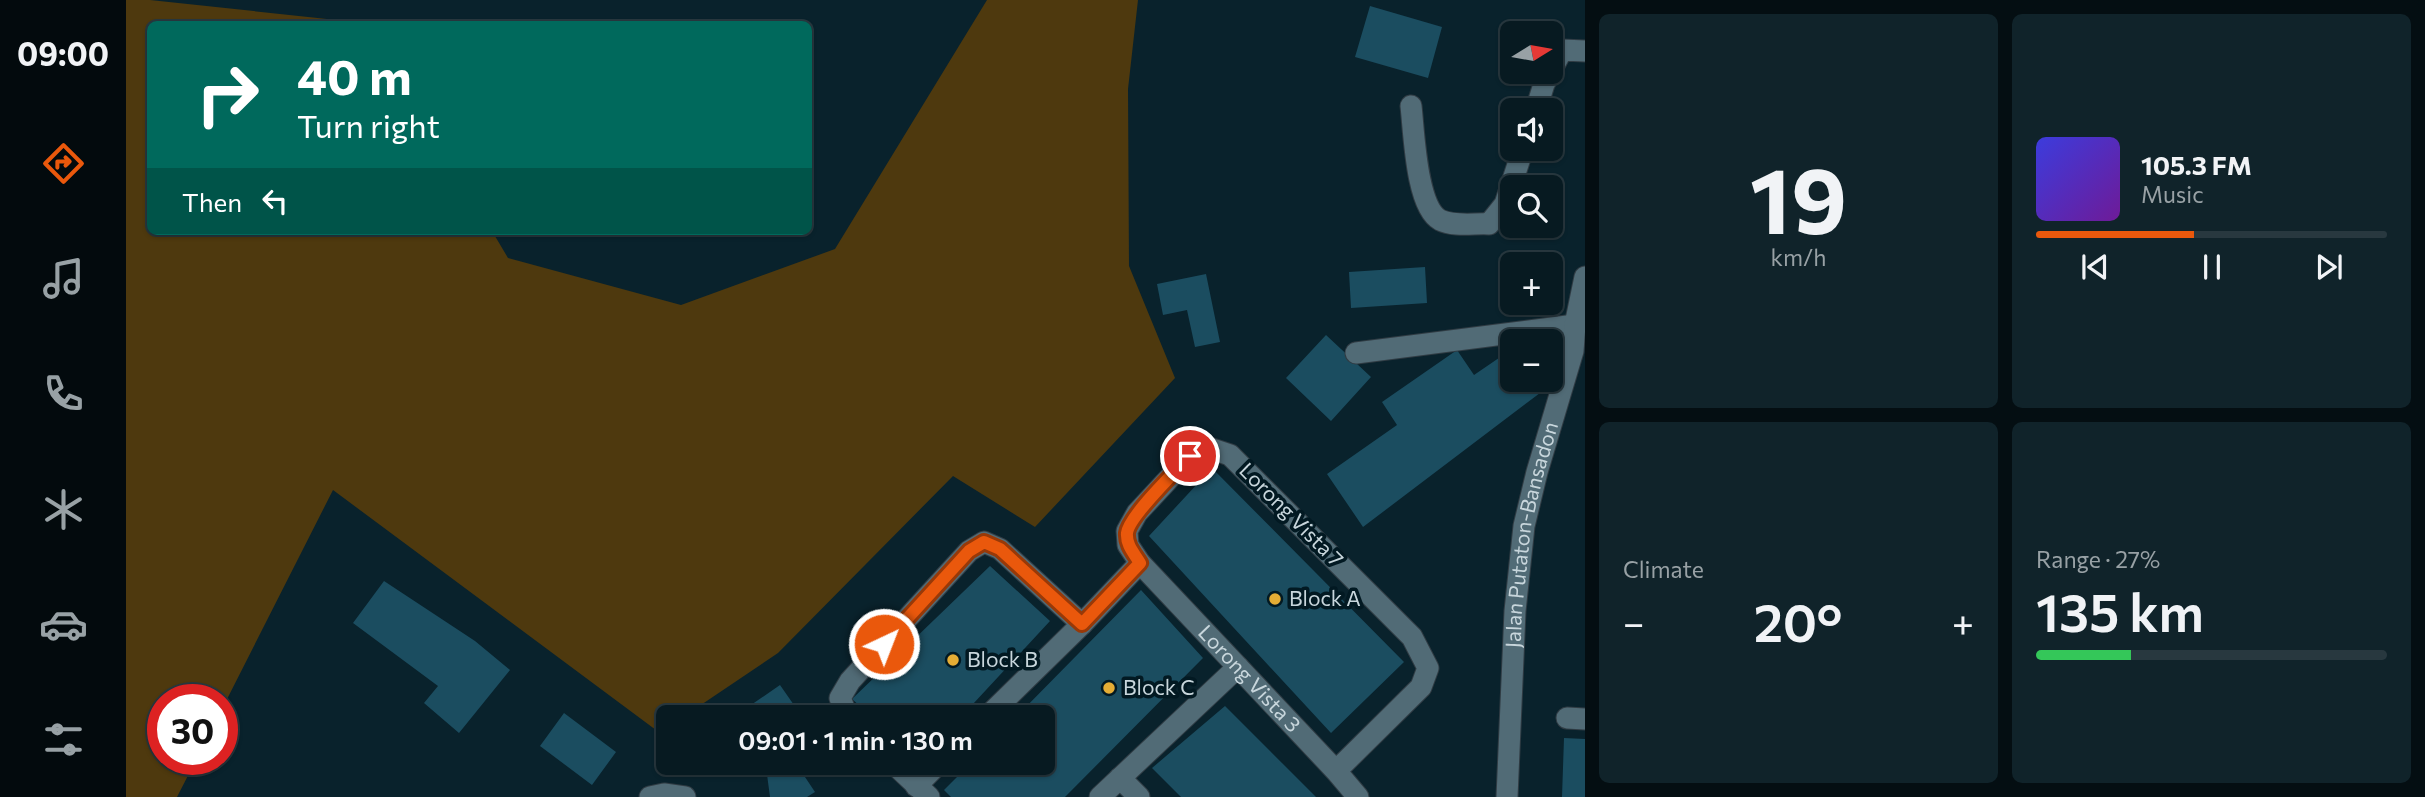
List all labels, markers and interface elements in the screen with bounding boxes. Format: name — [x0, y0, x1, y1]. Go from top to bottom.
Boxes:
north arrow — [1500, 21, 1563, 84]
map controls — [1500, 21, 1563, 392]
text: 09:00 — [17, 33, 109, 73]
text: 40 m — [297, 45, 412, 105]
icon: right — [182, 49, 273, 140]
button: sound — [1500, 98, 1563, 161]
text: Turn right — [297, 105, 440, 145]
icon: directions — [39, 139, 88, 188]
text: 19 — [1750, 141, 1847, 253]
text: 105.3 FM — [2141, 149, 2252, 180]
button: search — [1500, 175, 1563, 238]
text: Music — [2141, 180, 2204, 208]
icon: left — [256, 182, 294, 220]
text: Then — [182, 186, 242, 217]
text: km/h — [1771, 243, 1826, 271]
icon: previous — [2076, 248, 2114, 286]
icon: pause — [2193, 248, 2231, 286]
icon: next — [2310, 248, 2348, 286]
button: + — [1500, 252, 1563, 315]
icon: music — [39, 254, 88, 303]
button: − — [1500, 329, 1563, 392]
icon: phone — [39, 369, 88, 418]
street label: Jalan Putaton-Bansadon — [1499, 418, 1562, 649]
pin — [1160, 426, 1220, 486]
icon: arrive — [1171, 437, 1209, 475]
street label: Lorong Vista 7 — [1235, 457, 1349, 571]
icon: climate — [39, 485, 88, 534]
text: Range · 27% — [2036, 545, 2160, 573]
text: Climate — [1623, 555, 1704, 583]
text: 135 km — [2036, 579, 2204, 643]
place label: Block A — [1289, 585, 1361, 610]
text: 20° — [1754, 589, 1843, 653]
marker: Block A — [1267, 591, 1283, 607]
text: − — [1623, 598, 1645, 645]
text: + — [1952, 598, 1974, 645]
icon: car — [39, 600, 88, 649]
position arrow — [847, 607, 921, 681]
street label: Lorong Vista 3 — [1194, 619, 1307, 736]
place label: Block B — [967, 646, 1038, 671]
marker: Block B — [945, 652, 961, 668]
place label: Block C — [1123, 674, 1195, 699]
marker: Block C — [1101, 680, 1117, 696]
speed limit sign: 30 — [147, 684, 238, 775]
icon: filters — [39, 715, 88, 764]
text: 09:01 · 1 min · 130 m — [738, 724, 973, 755]

